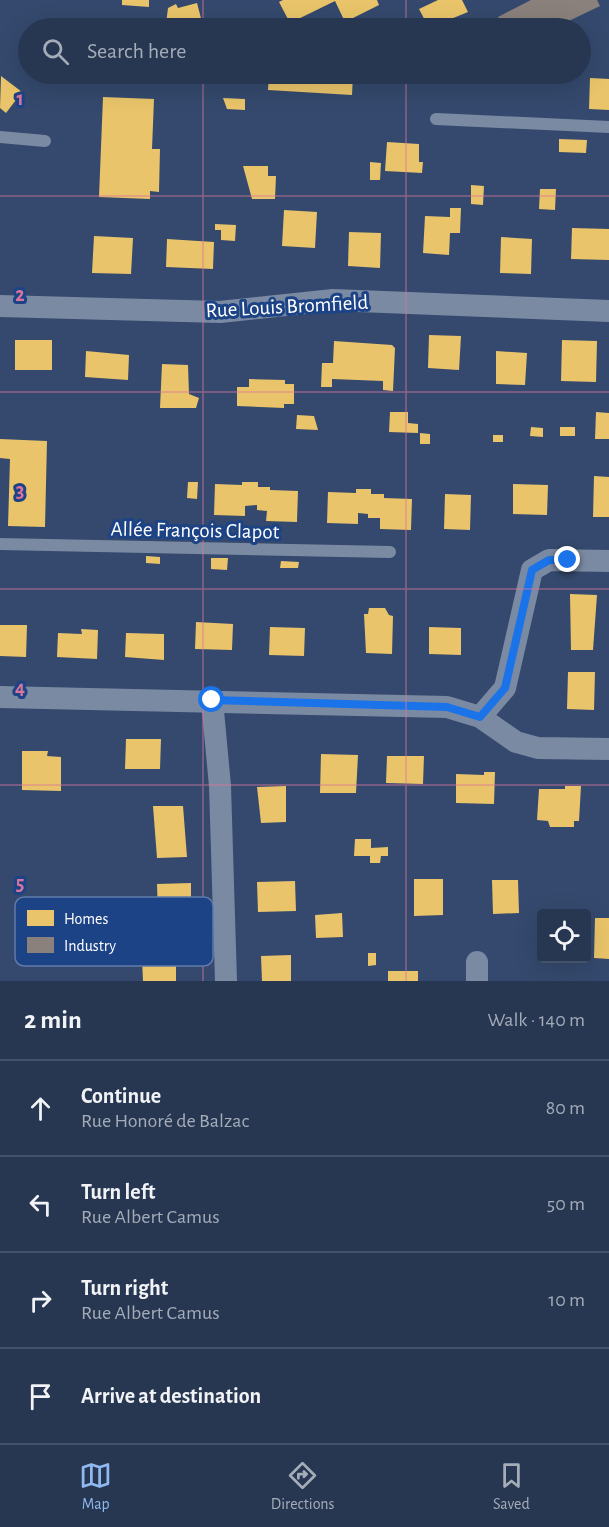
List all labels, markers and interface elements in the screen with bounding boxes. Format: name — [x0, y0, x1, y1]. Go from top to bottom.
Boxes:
search box — [18, 18, 591, 84]
icon: search — [39, 35, 72, 68]
text: Search here — [87, 40, 186, 62]
text: 1 — [16, 89, 24, 109]
text: 2 — [15, 285, 25, 305]
street label: Rue Louis Bromfield — [205, 292, 369, 321]
text: 3 — [16, 481, 24, 501]
street label: Allée François Clapot — [110, 519, 280, 542]
route end — [554, 546, 580, 572]
text: 4 — [15, 678, 25, 698]
route start — [198, 686, 224, 712]
text: 5 — [16, 874, 24, 894]
legend — [15, 897, 213, 966]
map controls — [537, 909, 591, 963]
button: locate — [537, 909, 591, 963]
text: Homes — [64, 911, 108, 927]
text: Industry — [64, 938, 116, 955]
text: 2 min — [24, 1007, 82, 1033]
text: Walk · 140 m — [487, 1010, 585, 1030]
text: Continue — [81, 1085, 161, 1107]
icon: ahead — [24, 1092, 57, 1125]
text: 80 m — [546, 1098, 585, 1118]
text: Rue Honoré de Balzac — [81, 1111, 249, 1131]
text: Turn left — [81, 1181, 155, 1203]
icon: left — [24, 1188, 57, 1221]
text: 50 m — [547, 1194, 585, 1214]
text: Rue Albert Camus — [81, 1207, 220, 1227]
text: Turn right — [81, 1277, 168, 1299]
icon: right — [24, 1284, 57, 1317]
text: 10 m — [548, 1290, 585, 1310]
text: Rue Albert Camus — [81, 1303, 220, 1323]
icon: arrive — [24, 1380, 57, 1413]
text: Arrive at destination — [81, 1385, 261, 1407]
tab: Map — [79, 1459, 112, 1514]
tab: Directions — [271, 1459, 335, 1514]
tab: Saved — [493, 1459, 530, 1514]

